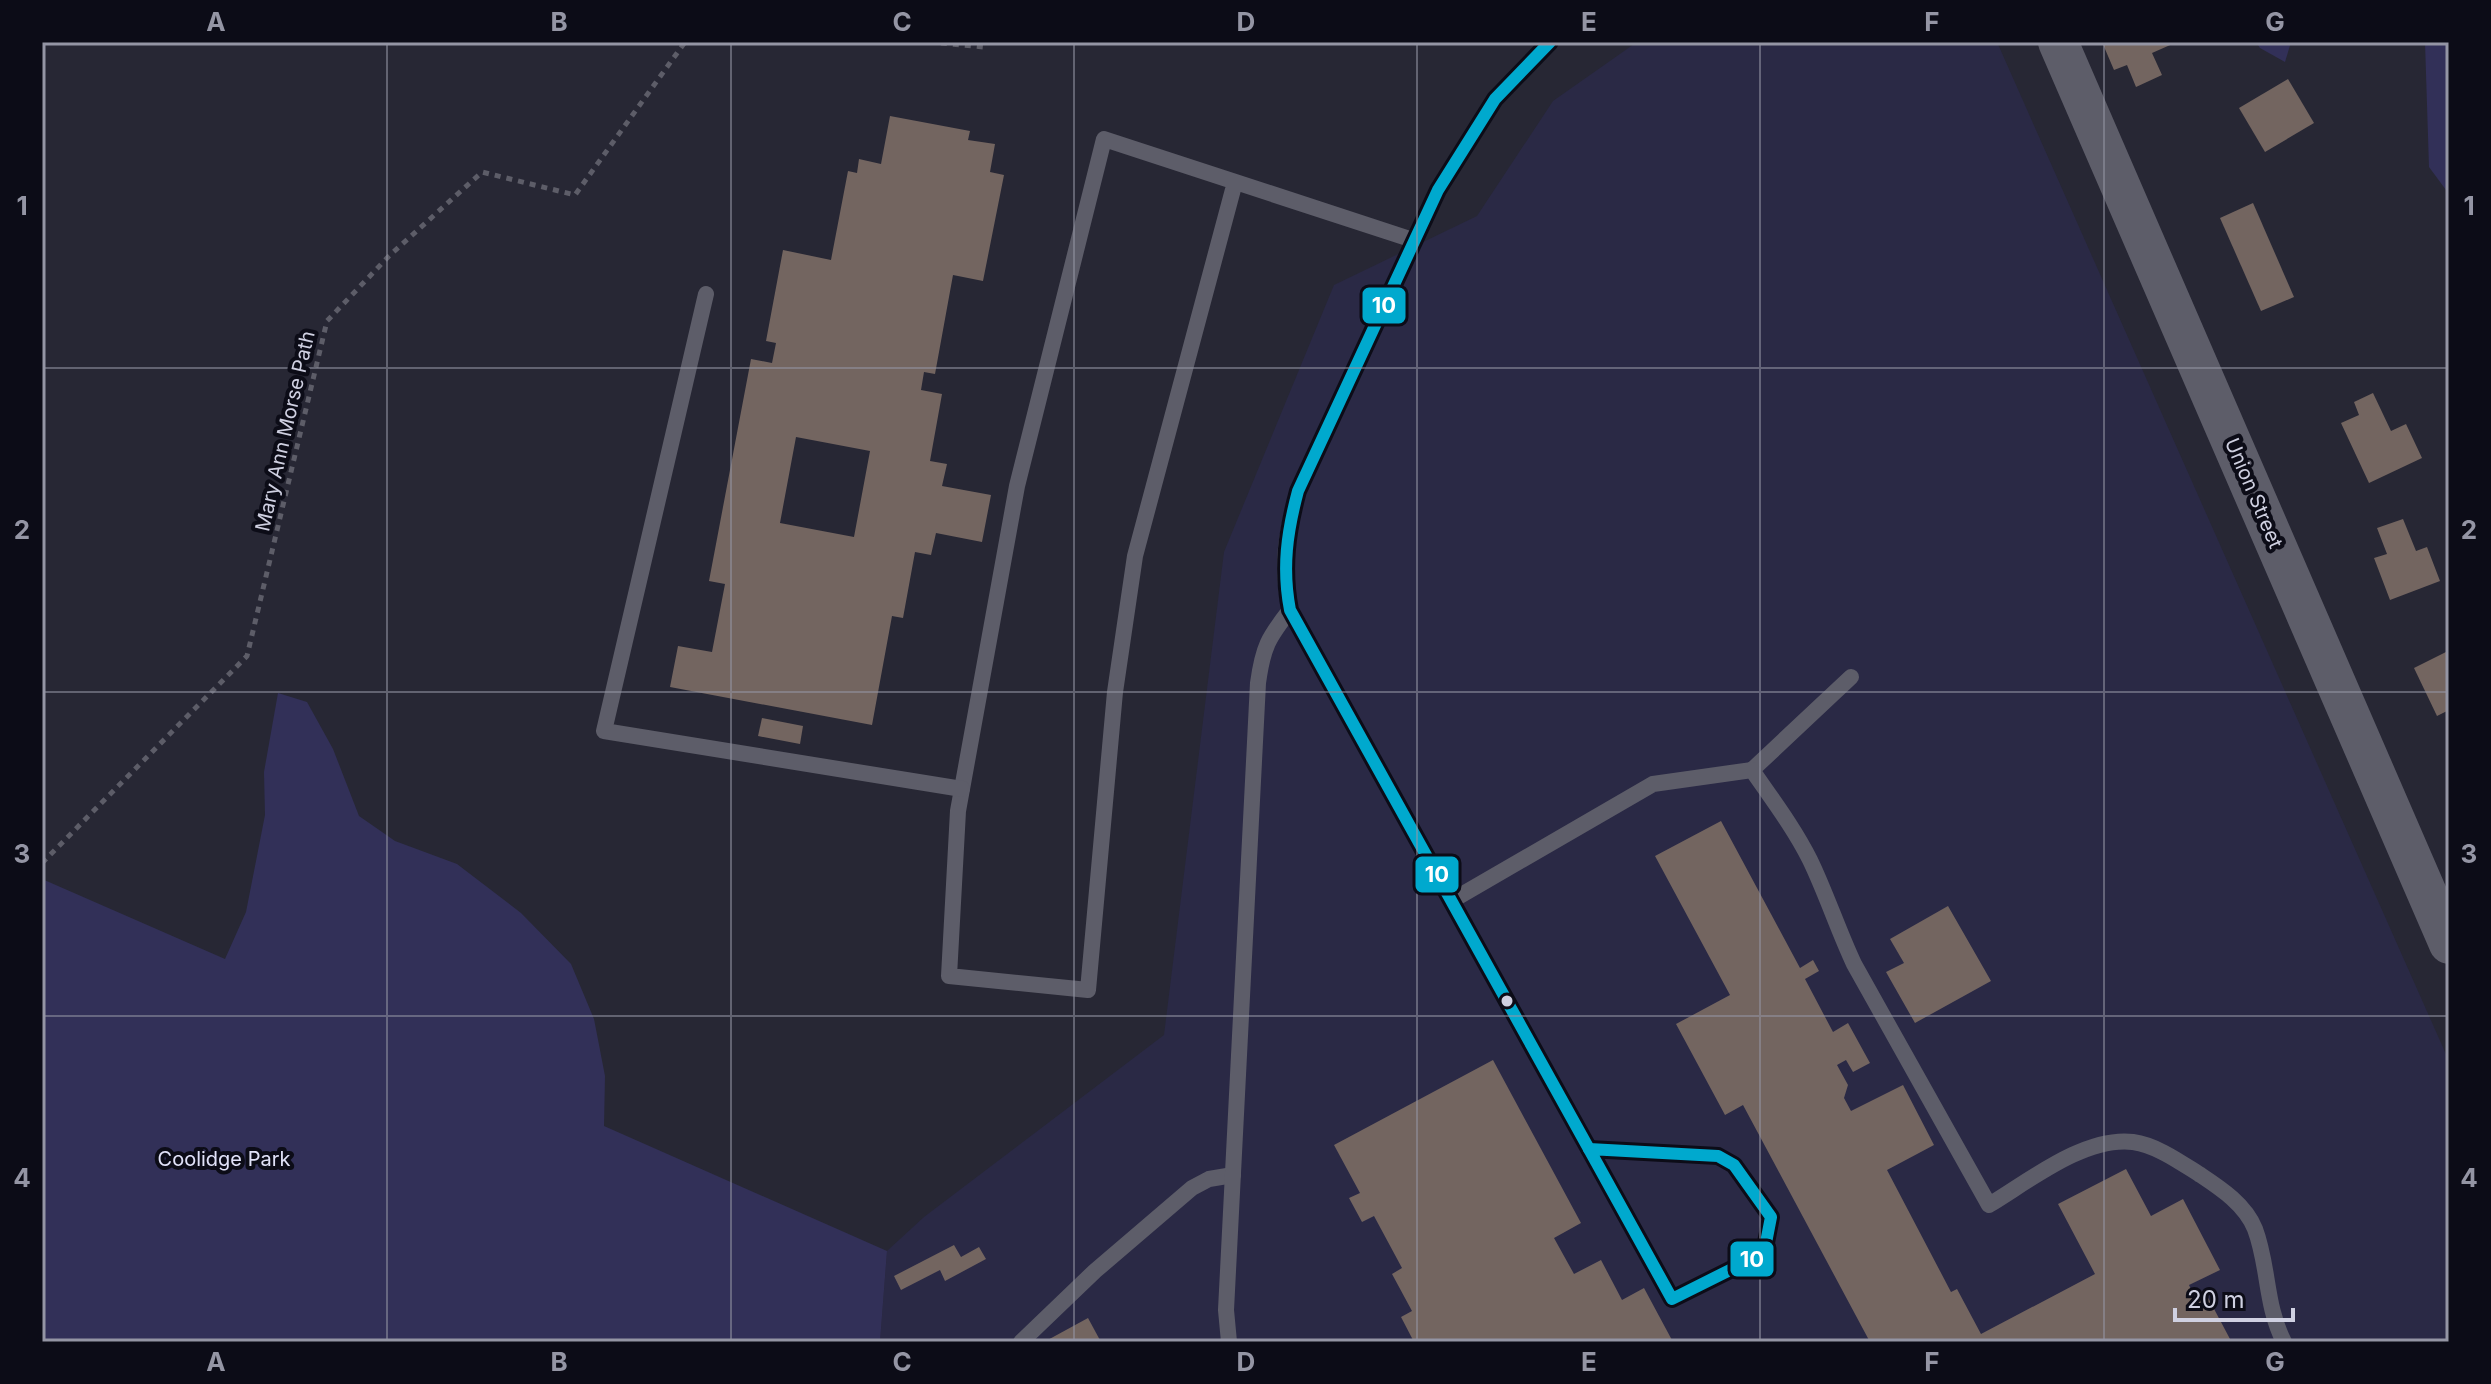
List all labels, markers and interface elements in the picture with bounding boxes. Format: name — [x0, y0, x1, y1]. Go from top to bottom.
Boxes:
text: A — [206, 6, 226, 37]
text: B — [550, 6, 568, 37]
text: C — [892, 6, 912, 37]
text: D — [1237, 6, 1255, 37]
text: E — [1581, 6, 1597, 37]
text: F — [1924, 6, 1940, 37]
text: G — [2265, 6, 2285, 37]
text: 1 — [16, 190, 28, 221]
text: 1 — [2463, 190, 2475, 221]
line badge: 10 — [1361, 286, 1407, 325]
text: 10 — [1372, 292, 1396, 318]
street label: Mary Ann Morse Path — [250, 328, 320, 534]
street label: Union Street — [2220, 434, 2288, 552]
text: 2 — [14, 514, 30, 545]
text: 2 — [2461, 514, 2477, 545]
text: 3 — [14, 838, 30, 869]
text: 3 — [2461, 838, 2477, 869]
line badge: 10 — [1414, 855, 1460, 894]
text: 10 — [1425, 861, 1449, 887]
unlabelled marker — [1499, 993, 1515, 1009]
park label: Coolidge Park — [158, 1147, 290, 1171]
text: 4 — [13, 1162, 31, 1193]
text: 4 — [2460, 1162, 2478, 1193]
line badge: 10 — [1729, 1240, 1775, 1278]
text: 10 — [1740, 1246, 1764, 1272]
scale bar — [2175, 1272, 2293, 1322]
text: 20 m — [2187, 1285, 2245, 1314]
text: A — [206, 1346, 226, 1377]
text: B — [550, 1346, 568, 1377]
text: C — [892, 1346, 912, 1377]
text: D — [1237, 1346, 1255, 1377]
text: E — [1581, 1346, 1597, 1377]
text: F — [1924, 1346, 1940, 1377]
text: G — [2265, 1346, 2285, 1377]

